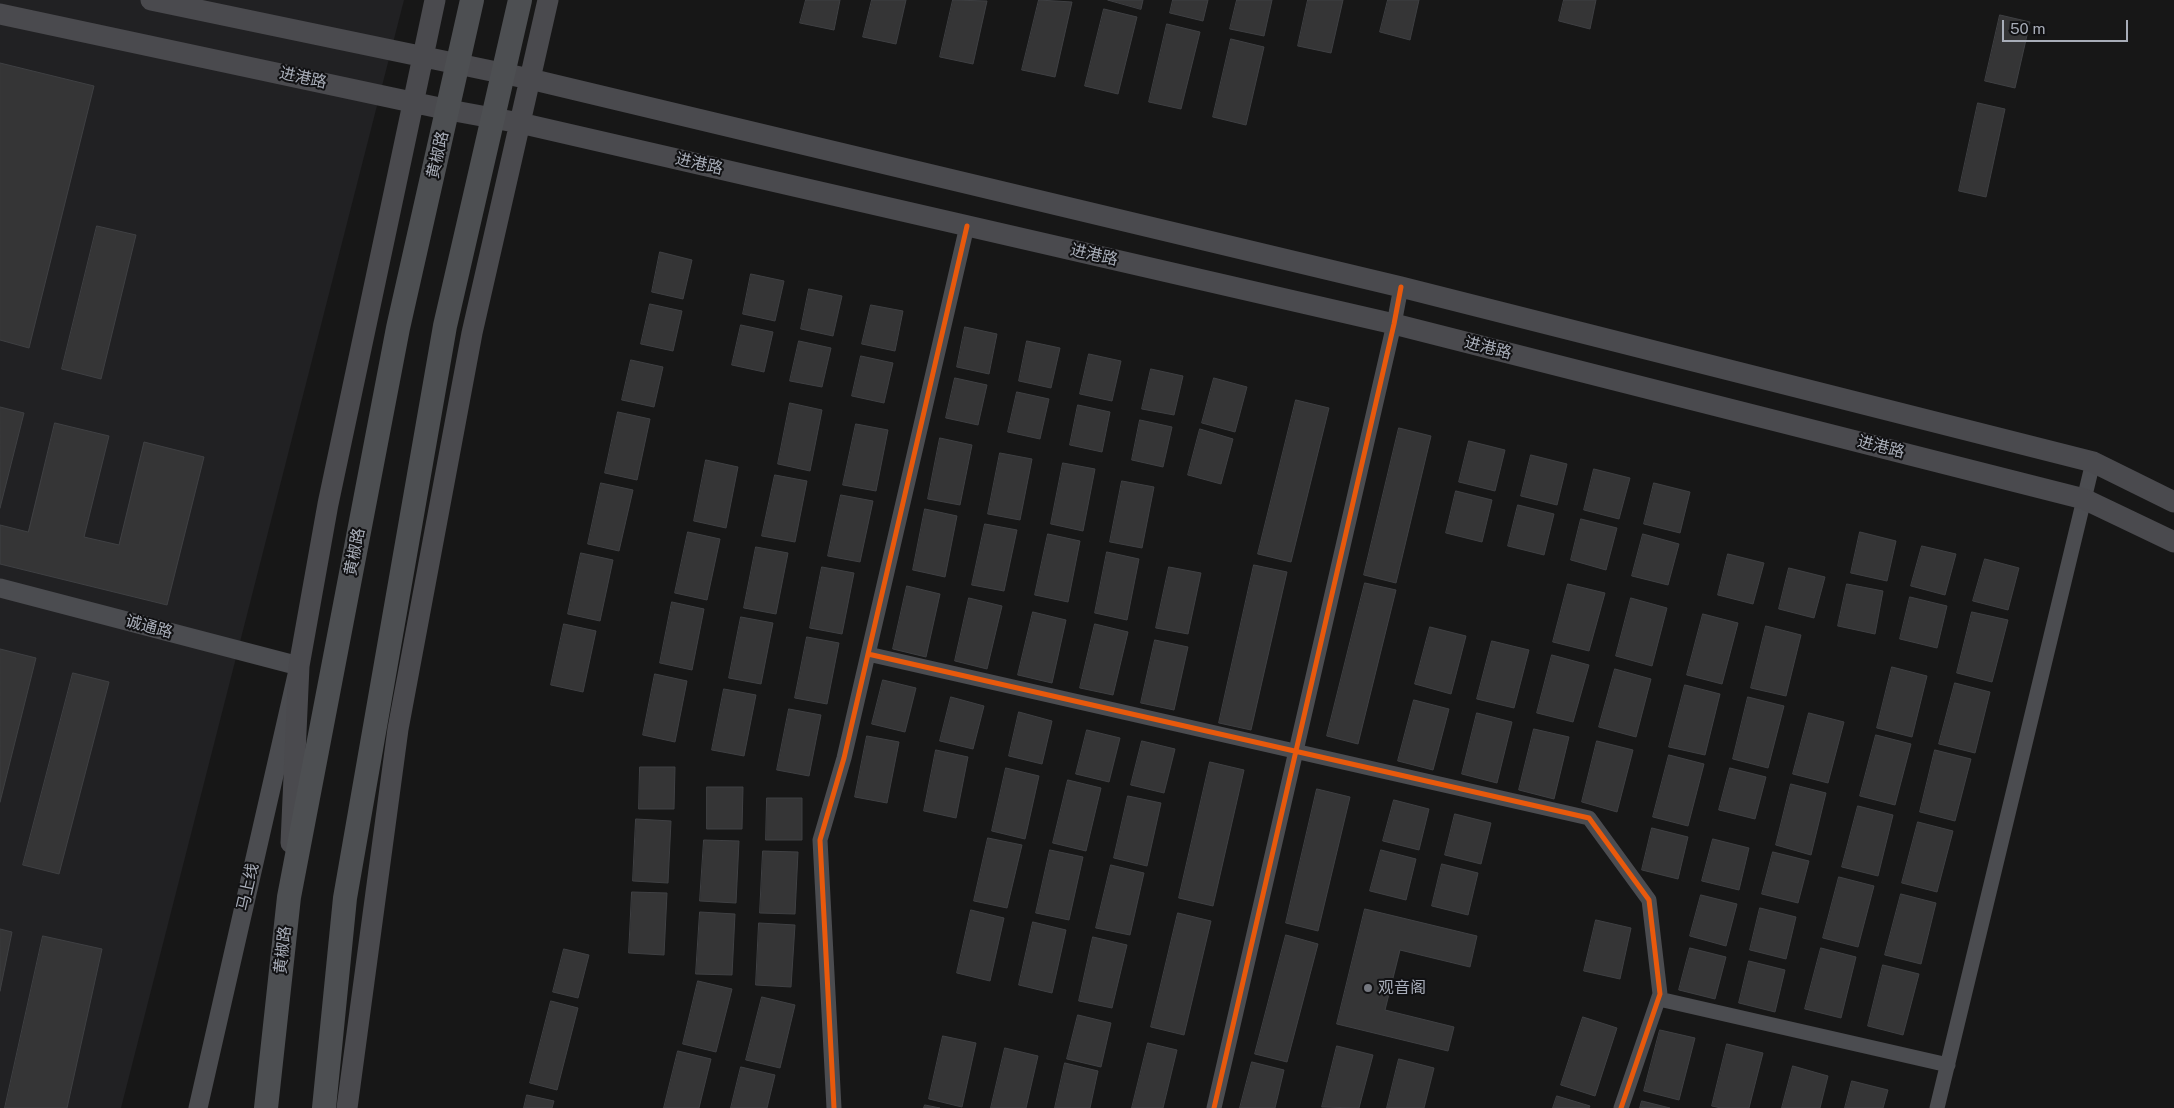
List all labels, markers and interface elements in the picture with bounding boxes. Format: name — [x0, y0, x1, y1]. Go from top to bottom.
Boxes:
scale bar — [2004, 10, 2130, 42]
text: 50 m — [2010, 20, 2045, 37]
street label: 进港路 — [278, 64, 328, 92]
street label: 黄椒路 — [423, 129, 453, 181]
street label: 进港路 — [673, 149, 725, 179]
street label: 进港路 — [1068, 240, 1120, 270]
street label: 进港路 — [1462, 333, 1514, 363]
street label: 进港路 — [1855, 432, 1907, 462]
street label: 黄椒路 — [341, 527, 369, 577]
street label: 诚通路 — [123, 612, 175, 642]
street label: 马上线 — [233, 861, 263, 913]
street label: 黄椒路 — [271, 925, 295, 975]
place label: 观音阁 — [1378, 978, 1426, 998]
marker: 观音阁 — [1362, 982, 1374, 994]

